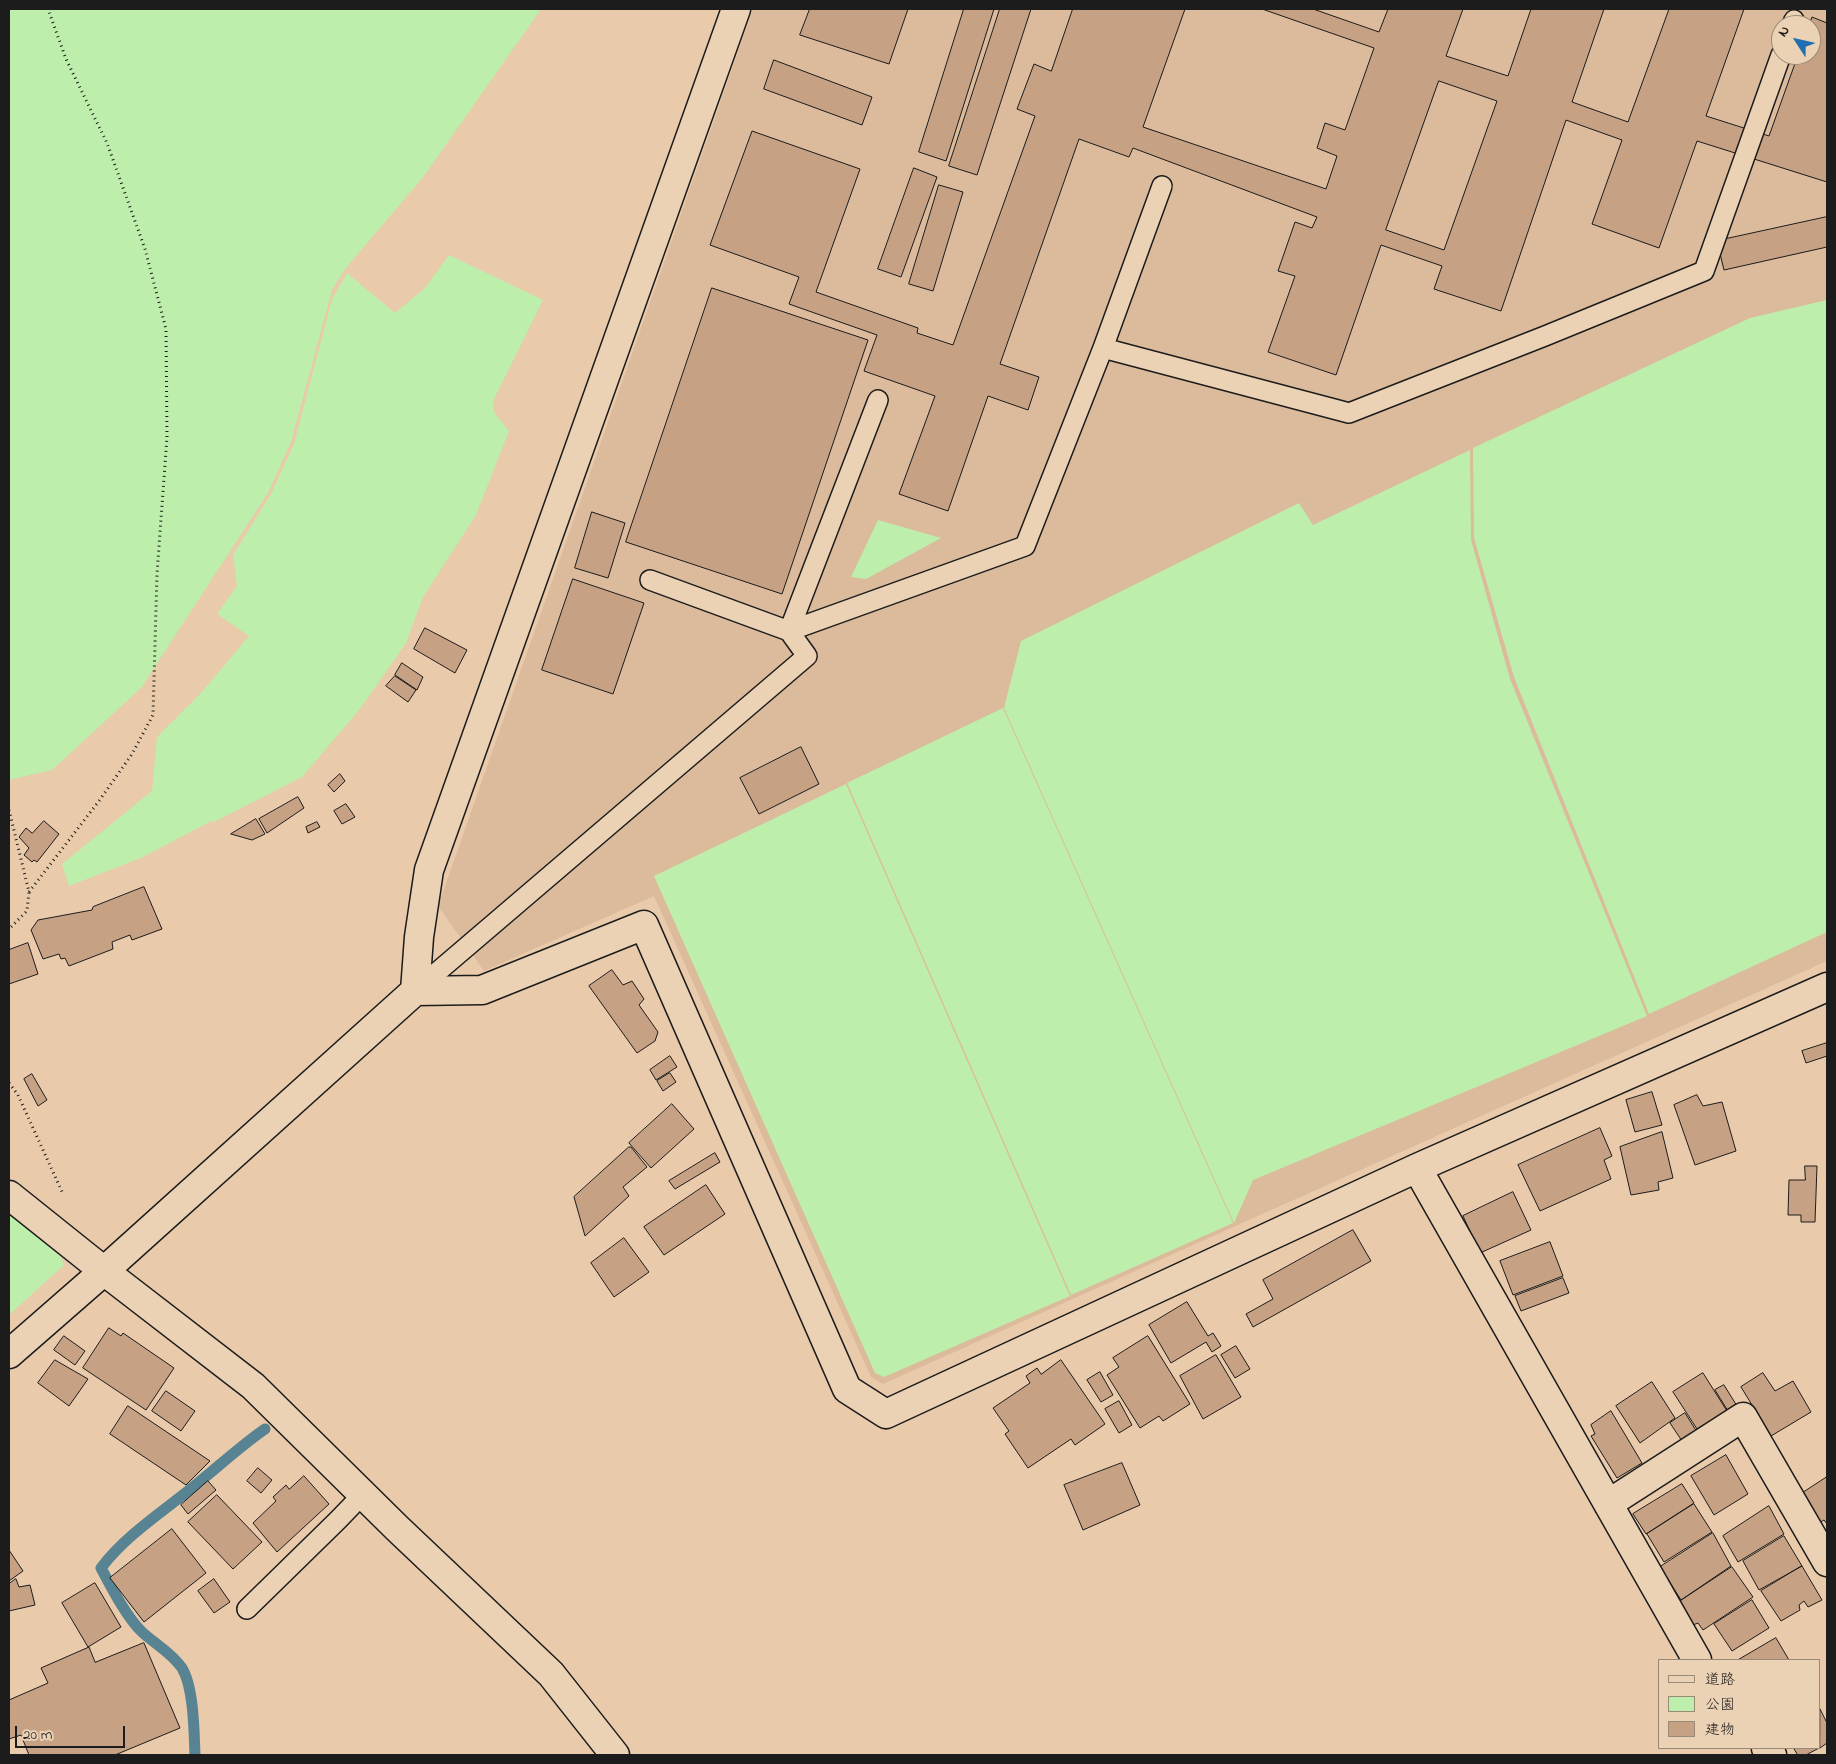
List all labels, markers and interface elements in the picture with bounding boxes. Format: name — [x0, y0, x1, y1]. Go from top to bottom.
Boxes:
north arrow — [1771, 15, 1821, 65]
text: N — [1773, 22, 1795, 42]
legend — [1658, 1659, 1821, 1749]
text: 道路 — [1705, 1669, 1735, 1691]
text: 公園 — [1705, 1694, 1735, 1716]
scale bar — [18, 1716, 128, 1748]
text: 建物 — [1705, 1719, 1735, 1741]
text: 20 m — [23, 1724, 52, 1746]

